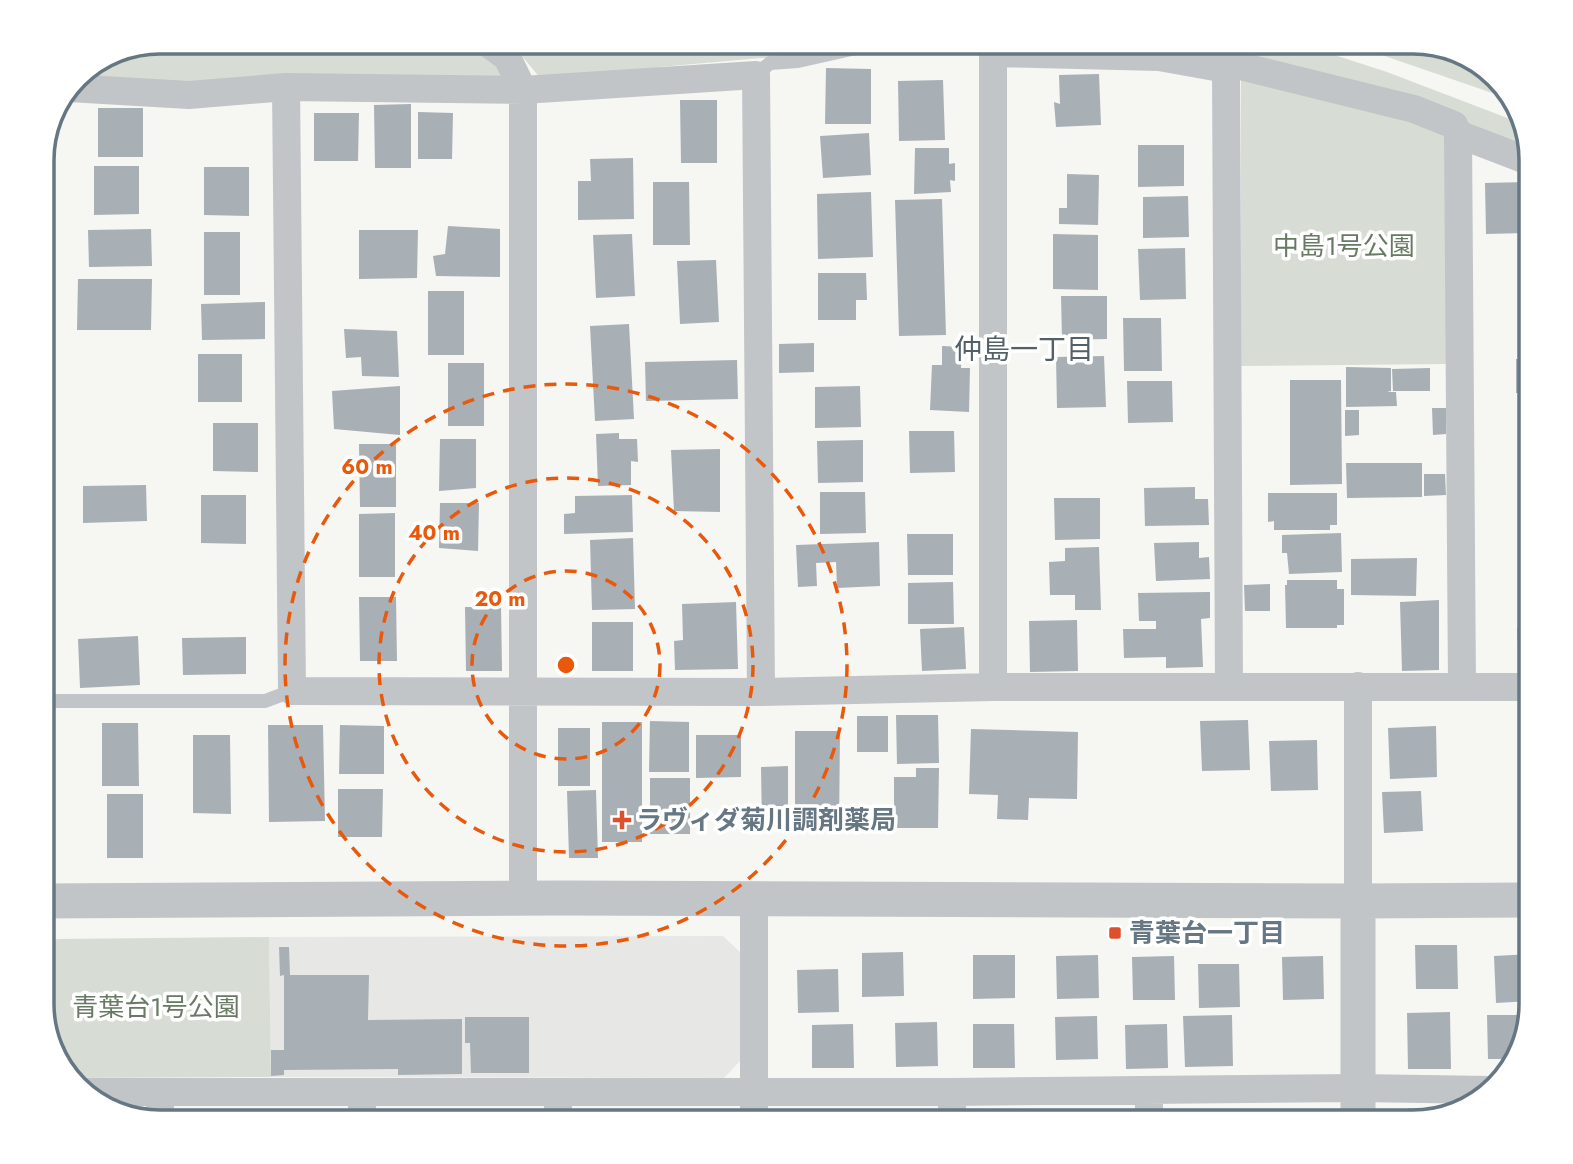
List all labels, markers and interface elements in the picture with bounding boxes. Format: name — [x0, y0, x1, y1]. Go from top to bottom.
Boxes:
park label: 中島1号公園 — [1273, 227, 1415, 265]
district label: 仲島一丁目 — [954, 329, 1094, 370]
text: 60 m — [341, 452, 393, 482]
text: 40 m — [408, 518, 460, 548]
text: 20 m — [474, 584, 526, 614]
centre of rings — [554, 653, 578, 677]
place label: ラヴィダ菊川調剤薬局 — [636, 801, 896, 839]
marker: ラヴィダ菊川調剤薬局 — [614, 812, 630, 828]
place label: 青葉台一丁目 — [1129, 914, 1285, 952]
marker: 青葉台一丁目 — [1107, 925, 1123, 941]
park label: 青葉台1号公園 — [72, 988, 240, 1026]

